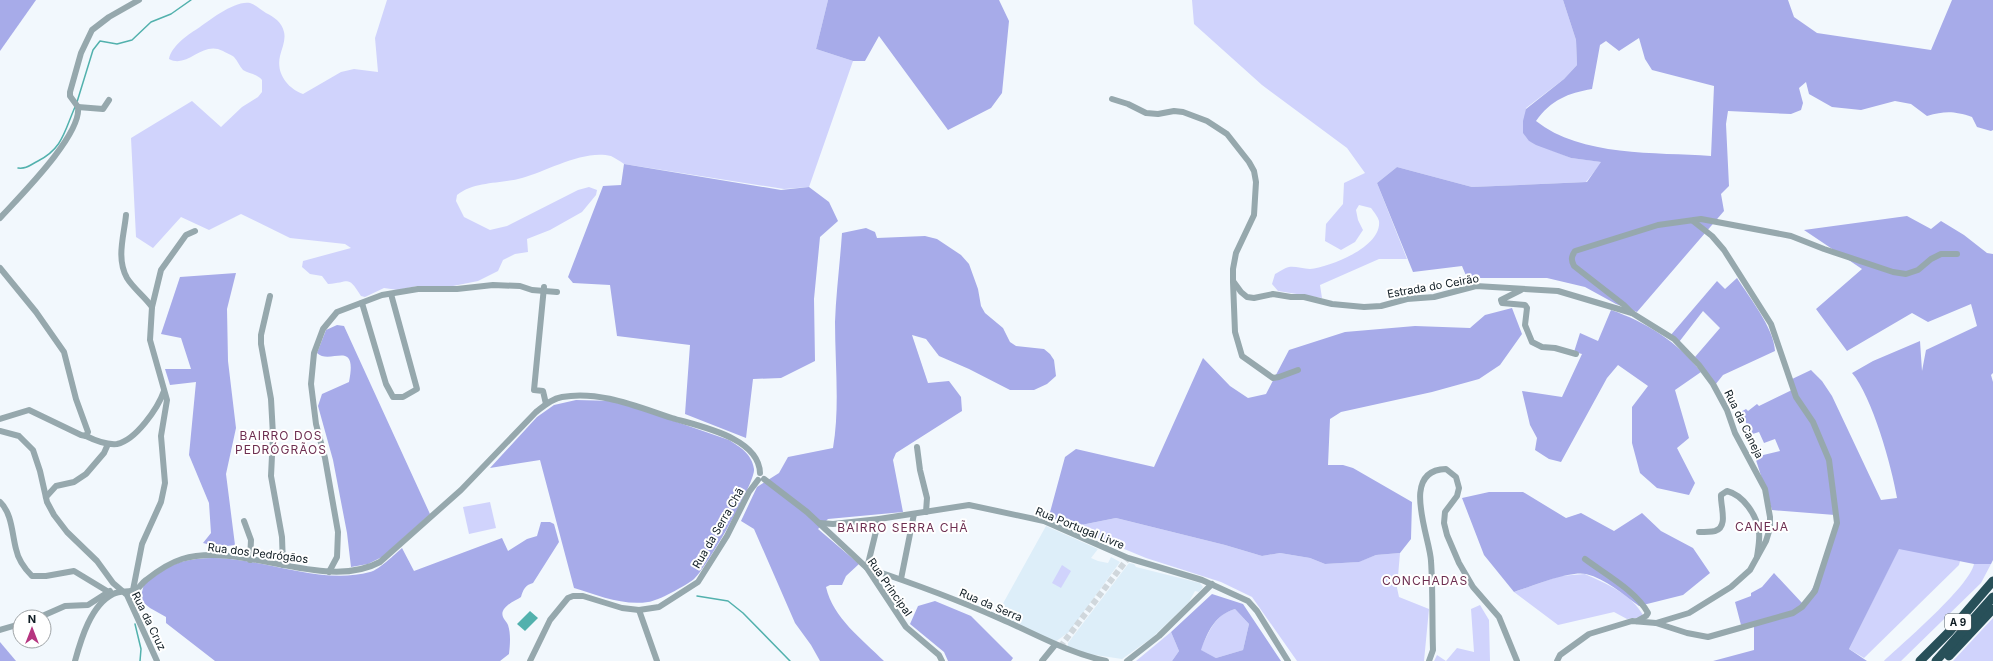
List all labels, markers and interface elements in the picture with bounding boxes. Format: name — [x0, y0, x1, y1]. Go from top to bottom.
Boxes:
street label: Estrada do Ceirão — [1386, 271, 1480, 301]
street label: Rua da Caneja — [1721, 387, 1767, 461]
district label: BAIRRO DOS PEDRÓGRÃOS — [235, 428, 327, 457]
street label: Rua da Serra Chã — [689, 485, 747, 571]
street label: Rua Portugal Livre — [1033, 504, 1127, 552]
district label: CANEJA — [1735, 519, 1789, 534]
district label: BAIRRO SERRA CHÃ — [837, 520, 969, 535]
street label: Rua dos Pedrógãos — [207, 540, 309, 566]
street label: Rua Principal — [865, 555, 915, 619]
district label: CONCHADAS — [1382, 573, 1468, 588]
street label: Rua da Serra — [957, 585, 1025, 625]
street label: Rua da Cruz — [129, 589, 169, 653]
north arrow — [12, 609, 52, 649]
text: N — [28, 612, 36, 626]
road number: A 9 — [1945, 614, 1971, 630]

